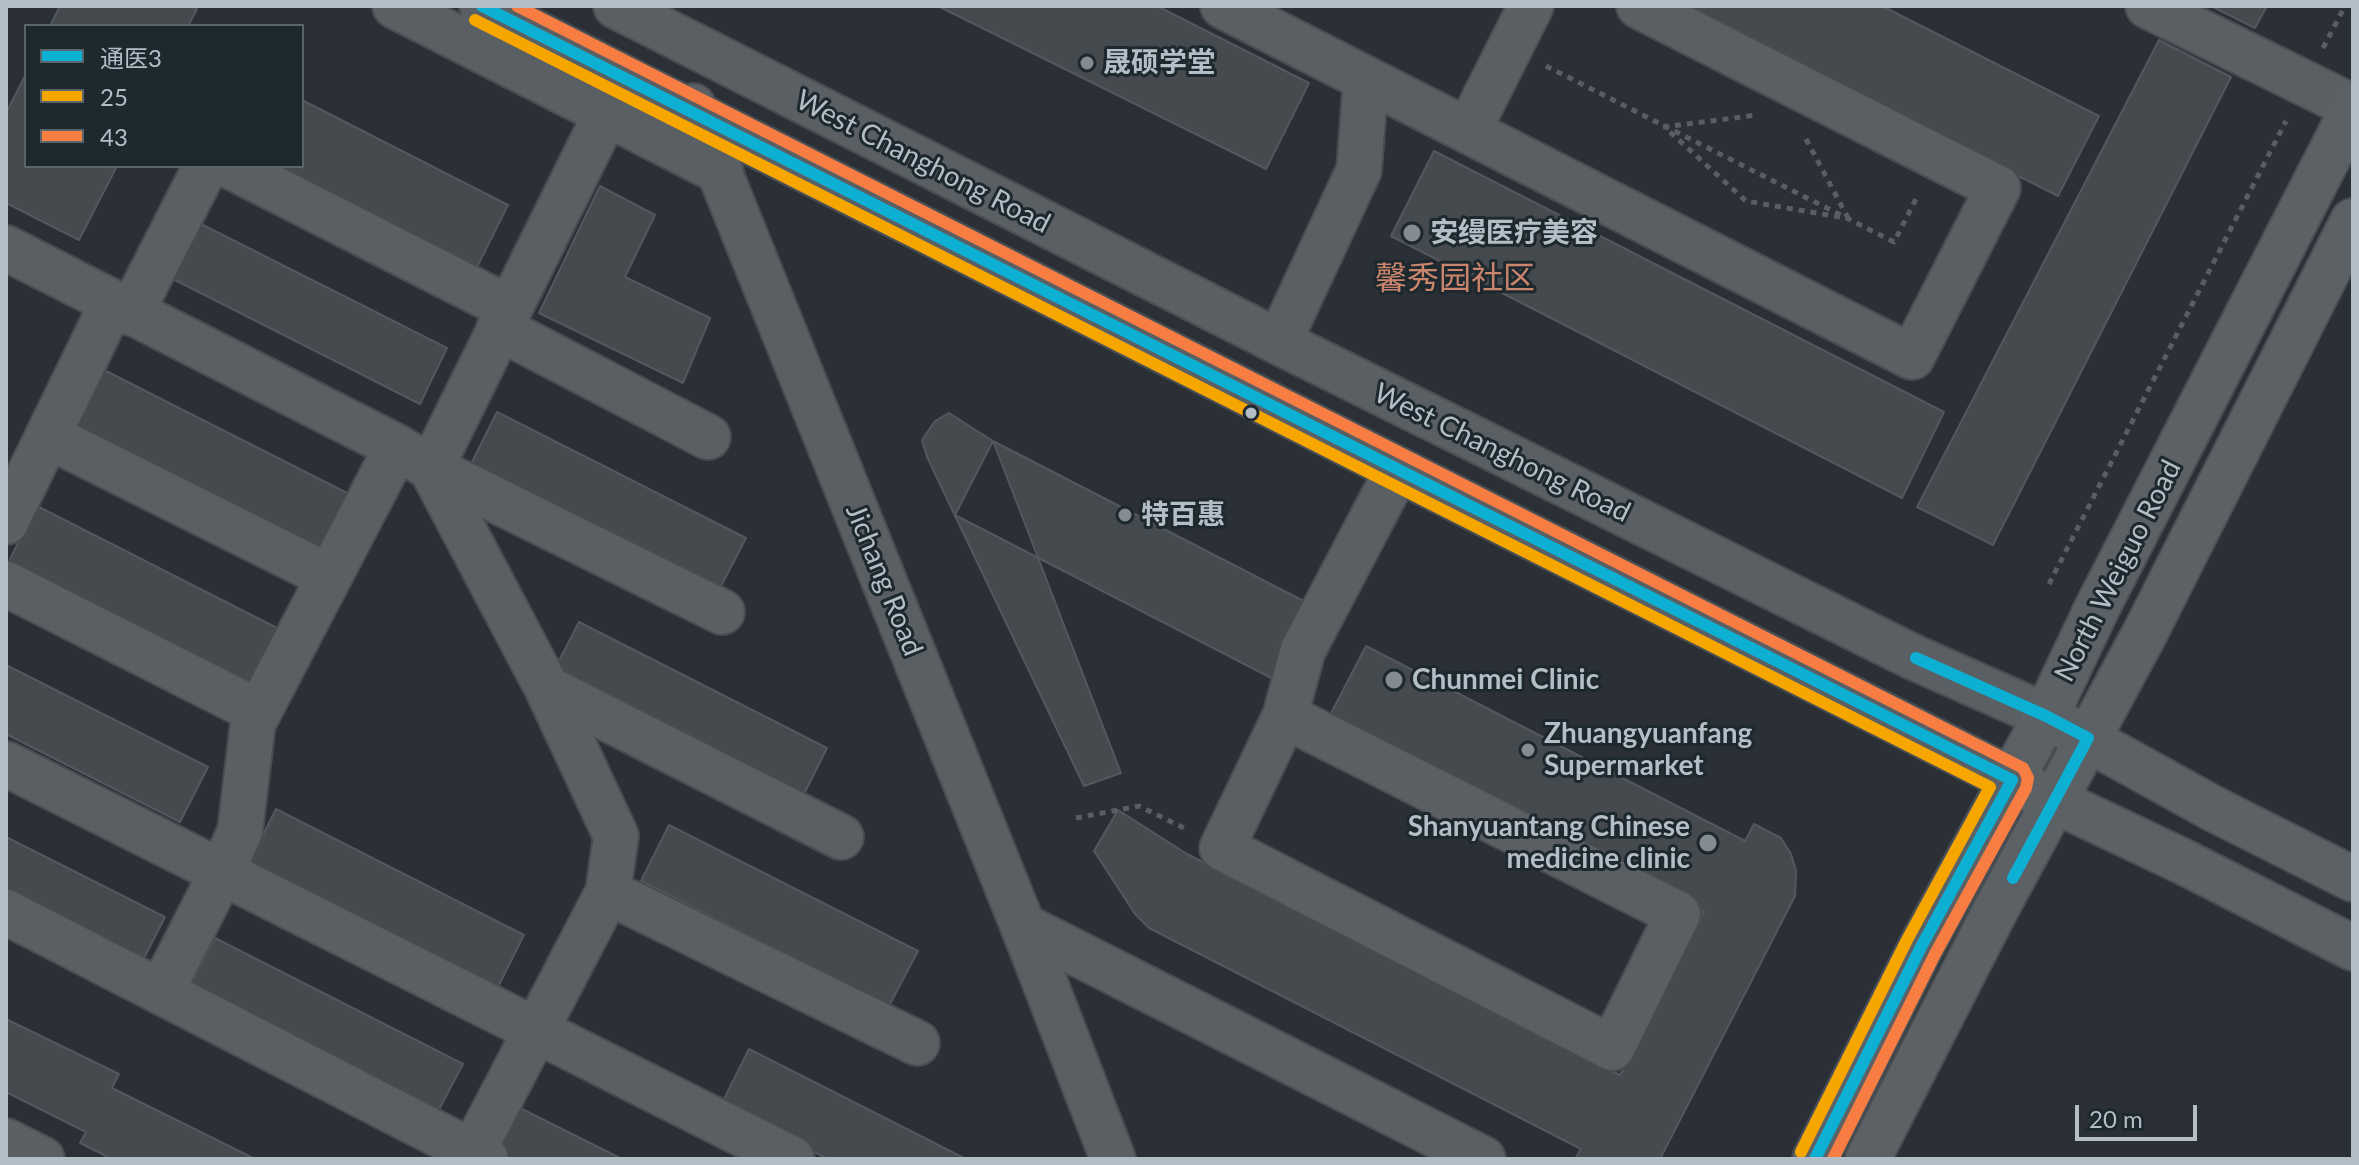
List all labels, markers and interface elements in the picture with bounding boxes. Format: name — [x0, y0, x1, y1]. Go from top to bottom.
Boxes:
legend — [24, 24, 304, 168]
text: 通医3 — [100, 43, 162, 72]
place label: 晟硕学堂 — [1103, 46, 1215, 80]
marker: 晟硕学堂 — [1078, 54, 1096, 72]
text: 25 — [100, 82, 128, 111]
street label: West Changhong Road — [790, 83, 1056, 241]
text: 43 — [100, 122, 128, 151]
place label: 安缦医疗美容 — [1430, 216, 1598, 250]
marker: 安缦医疗美容 — [1401, 222, 1423, 244]
district label: 馨秀园社区 — [1375, 260, 1535, 298]
street label: West Changhong Road — [1368, 376, 1636, 530]
unlabelled marker — [1243, 405, 1259, 421]
street label: North Weiguo Road — [2048, 455, 2188, 687]
place label: 特百惠 — [1141, 498, 1225, 532]
street label: Jichang Road — [838, 499, 930, 661]
marker: 特百惠 — [1116, 506, 1134, 524]
place label: Chunmei Clinic — [1412, 663, 1599, 697]
marker: Chunmei Clinic — [1383, 669, 1405, 691]
place label: Zhuangyuanfang Supermarket — [1544, 717, 1752, 783]
marker: Zhuangyuanfang Supermarket — [1519, 741, 1537, 759]
place label: Shanyuantang Chinese medicine clinic — [1408, 810, 1690, 876]
marker: Shanyuantang Chinese medicine clinic — [1697, 832, 1719, 854]
scale bar — [2079, 1089, 2201, 1139]
text: 20 m — [2089, 1104, 2143, 1133]

